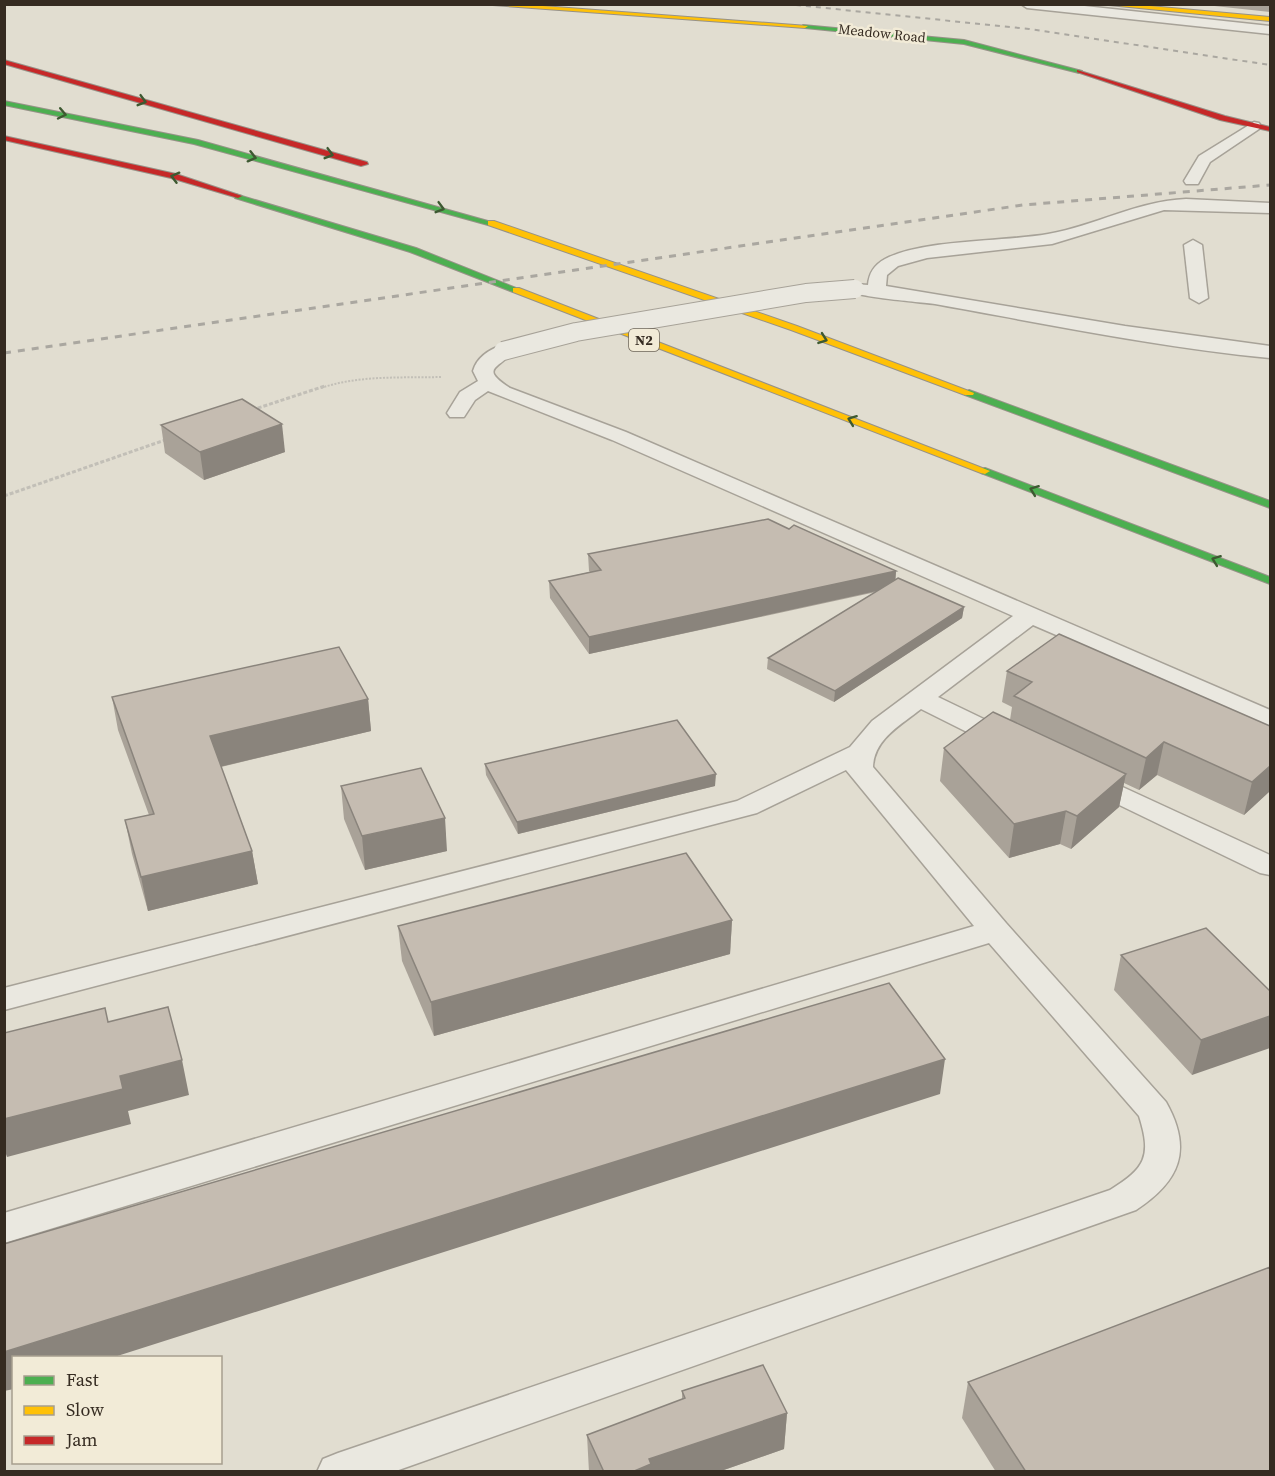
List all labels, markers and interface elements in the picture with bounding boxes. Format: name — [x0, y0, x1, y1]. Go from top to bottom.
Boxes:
street label: Meadow Road — [837, 18, 927, 48]
one-way arrow — [136, 94, 146, 106]
one-way arrow — [57, 106, 67, 119]
one-way arrow — [323, 147, 334, 159]
one-way arrow — [247, 150, 257, 163]
one-way arrow — [170, 172, 181, 184]
one-way arrow — [435, 201, 445, 214]
road number: N2 — [629, 329, 659, 351]
one-way arrow — [817, 332, 828, 344]
one-way arrow — [847, 415, 858, 428]
one-way arrow — [1029, 485, 1040, 498]
one-way arrow — [1211, 555, 1222, 568]
legend — [12, 1356, 222, 1464]
text: Fast — [66, 1367, 99, 1392]
text: Slow — [66, 1397, 104, 1422]
text: Jam — [65, 1427, 98, 1452]

